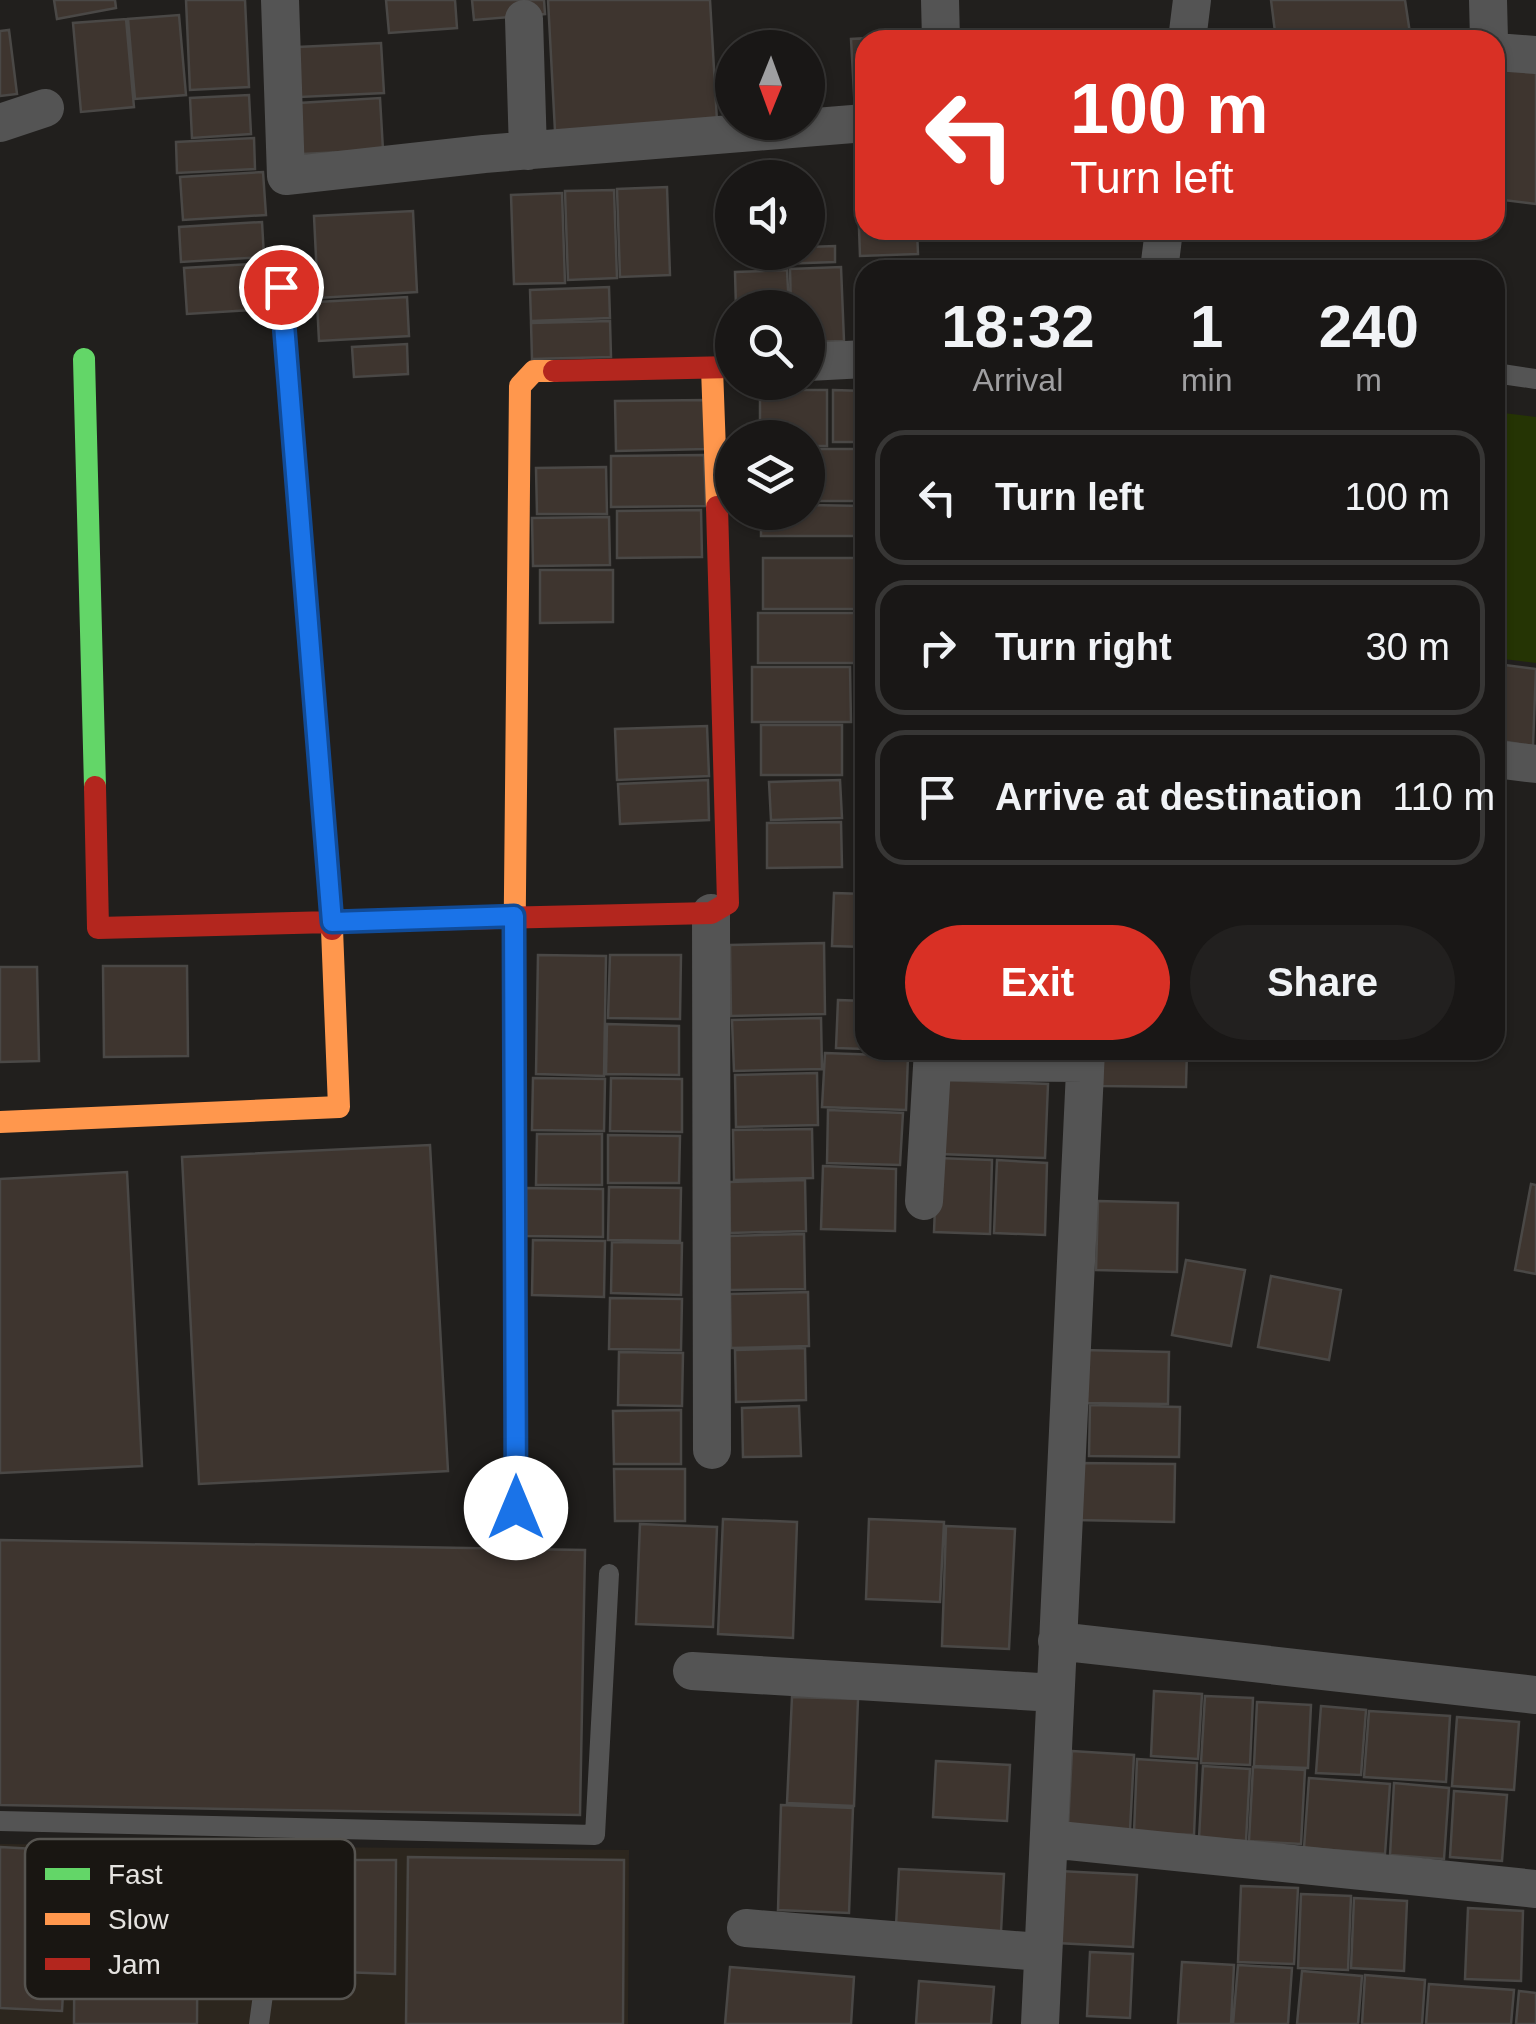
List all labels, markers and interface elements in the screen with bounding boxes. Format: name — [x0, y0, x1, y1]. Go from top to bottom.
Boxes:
north arrow — [715, 30, 825, 140]
map controls — [715, 30, 825, 530]
icon: left — [905, 70, 1035, 200]
text: 100 m — [1070, 70, 1268, 148]
text: Turn left — [1070, 152, 1233, 203]
button: sound — [715, 160, 825, 270]
pin — [239, 245, 324, 330]
icon: arrive — [254, 260, 309, 315]
button: search — [715, 290, 825, 400]
text: 18:32 — [941, 293, 1095, 360]
text: 1 — [1190, 293, 1223, 360]
text: 240 — [1319, 293, 1419, 360]
text: Arrival — [973, 362, 1063, 398]
text: min — [1181, 362, 1232, 398]
text: m — [1355, 362, 1382, 398]
button: layers — [715, 420, 825, 530]
icon: left — [910, 470, 965, 525]
text: Turn left — [995, 476, 1144, 518]
text: 100 m — [1344, 476, 1450, 518]
icon: right — [910, 620, 965, 675]
text: Turn right — [995, 626, 1172, 668]
text: 30 m — [1366, 626, 1450, 668]
icon: arrive — [910, 770, 965, 825]
text: Arrive at destination — [995, 776, 1362, 818]
text: 110 m — [1392, 776, 1495, 818]
button: Exit — [905, 925, 1170, 1040]
button: Share — [1190, 925, 1455, 1040]
position arrow — [464, 1456, 568, 1560]
legend — [25, 1839, 355, 1999]
text: Fast — [108, 1859, 163, 1890]
text: Slow — [108, 1904, 169, 1935]
text: Jam — [108, 1949, 161, 1980]

